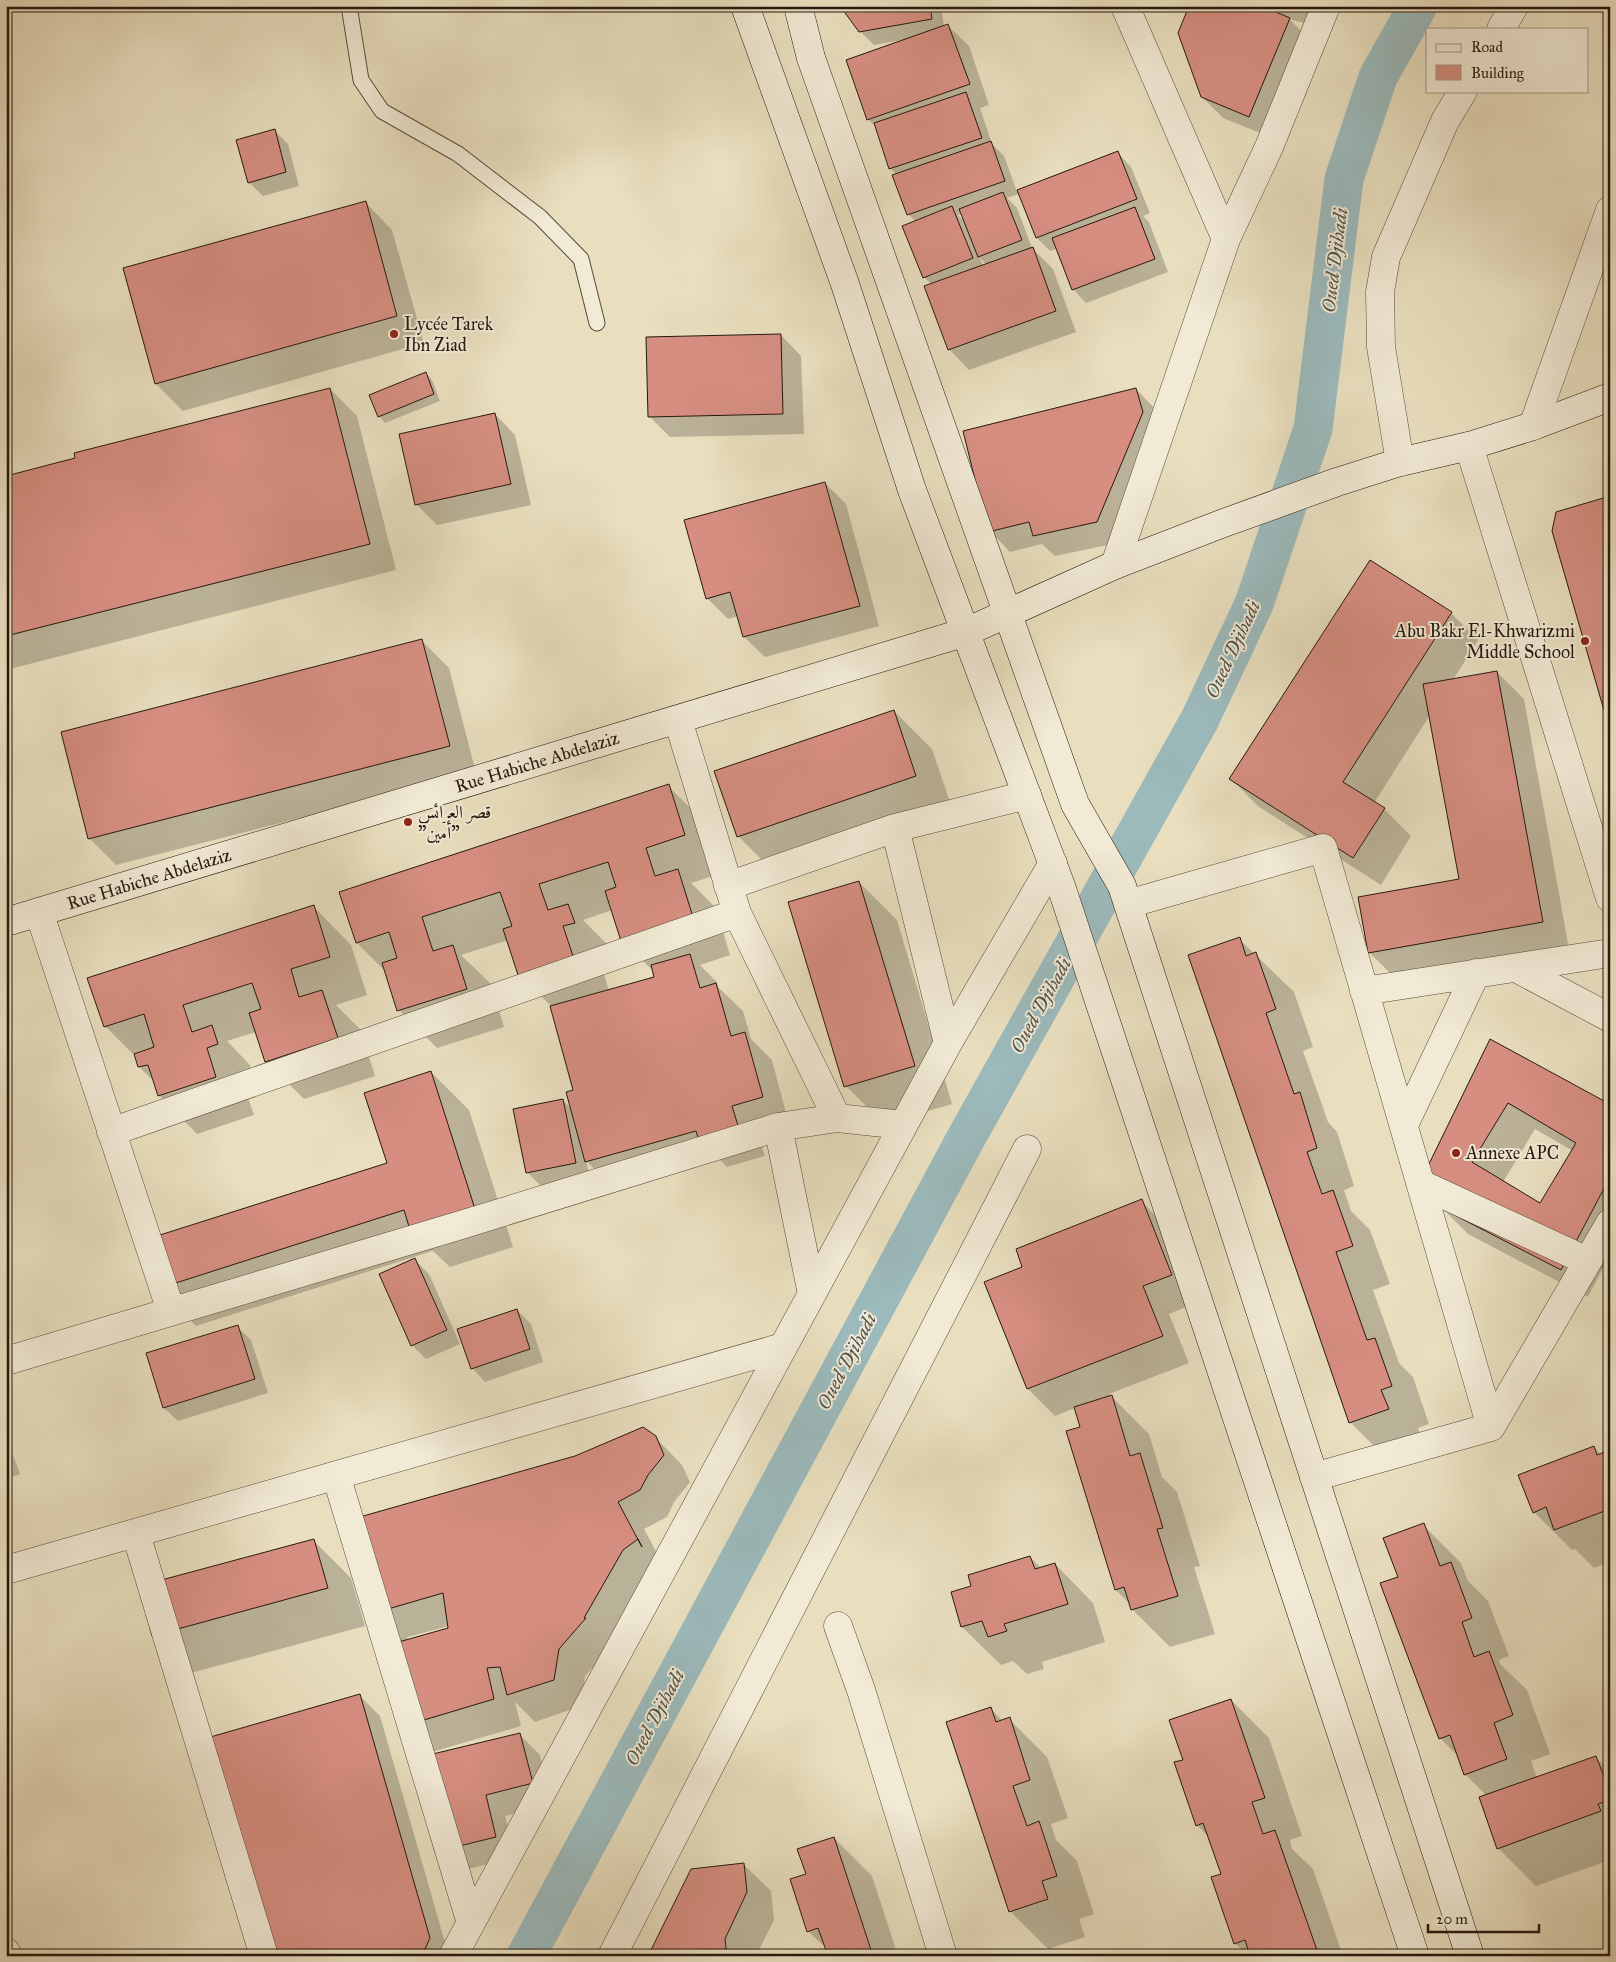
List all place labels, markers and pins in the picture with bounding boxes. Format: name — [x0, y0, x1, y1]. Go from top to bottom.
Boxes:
place label: Lycée Tarek Ibn Ziad — [404, 313, 494, 356]
marker: Lycée Tarek Ibn Ziad — [388, 328, 400, 340]
place label: Abu Bakr El-Khwarizmi Middle School — [1394, 620, 1575, 663]
marker: Abu Bakr El-Khwarizmi Middle School — [1579, 635, 1591, 647]
place label: قصر العرائس "أمين" — [418, 801, 491, 844]
marker: قصر العرائس "أمين" — [402, 816, 414, 828]
place label: Annexe APC — [1465, 1142, 1559, 1164]
marker: Annexe APC — [1450, 1147, 1462, 1159]

